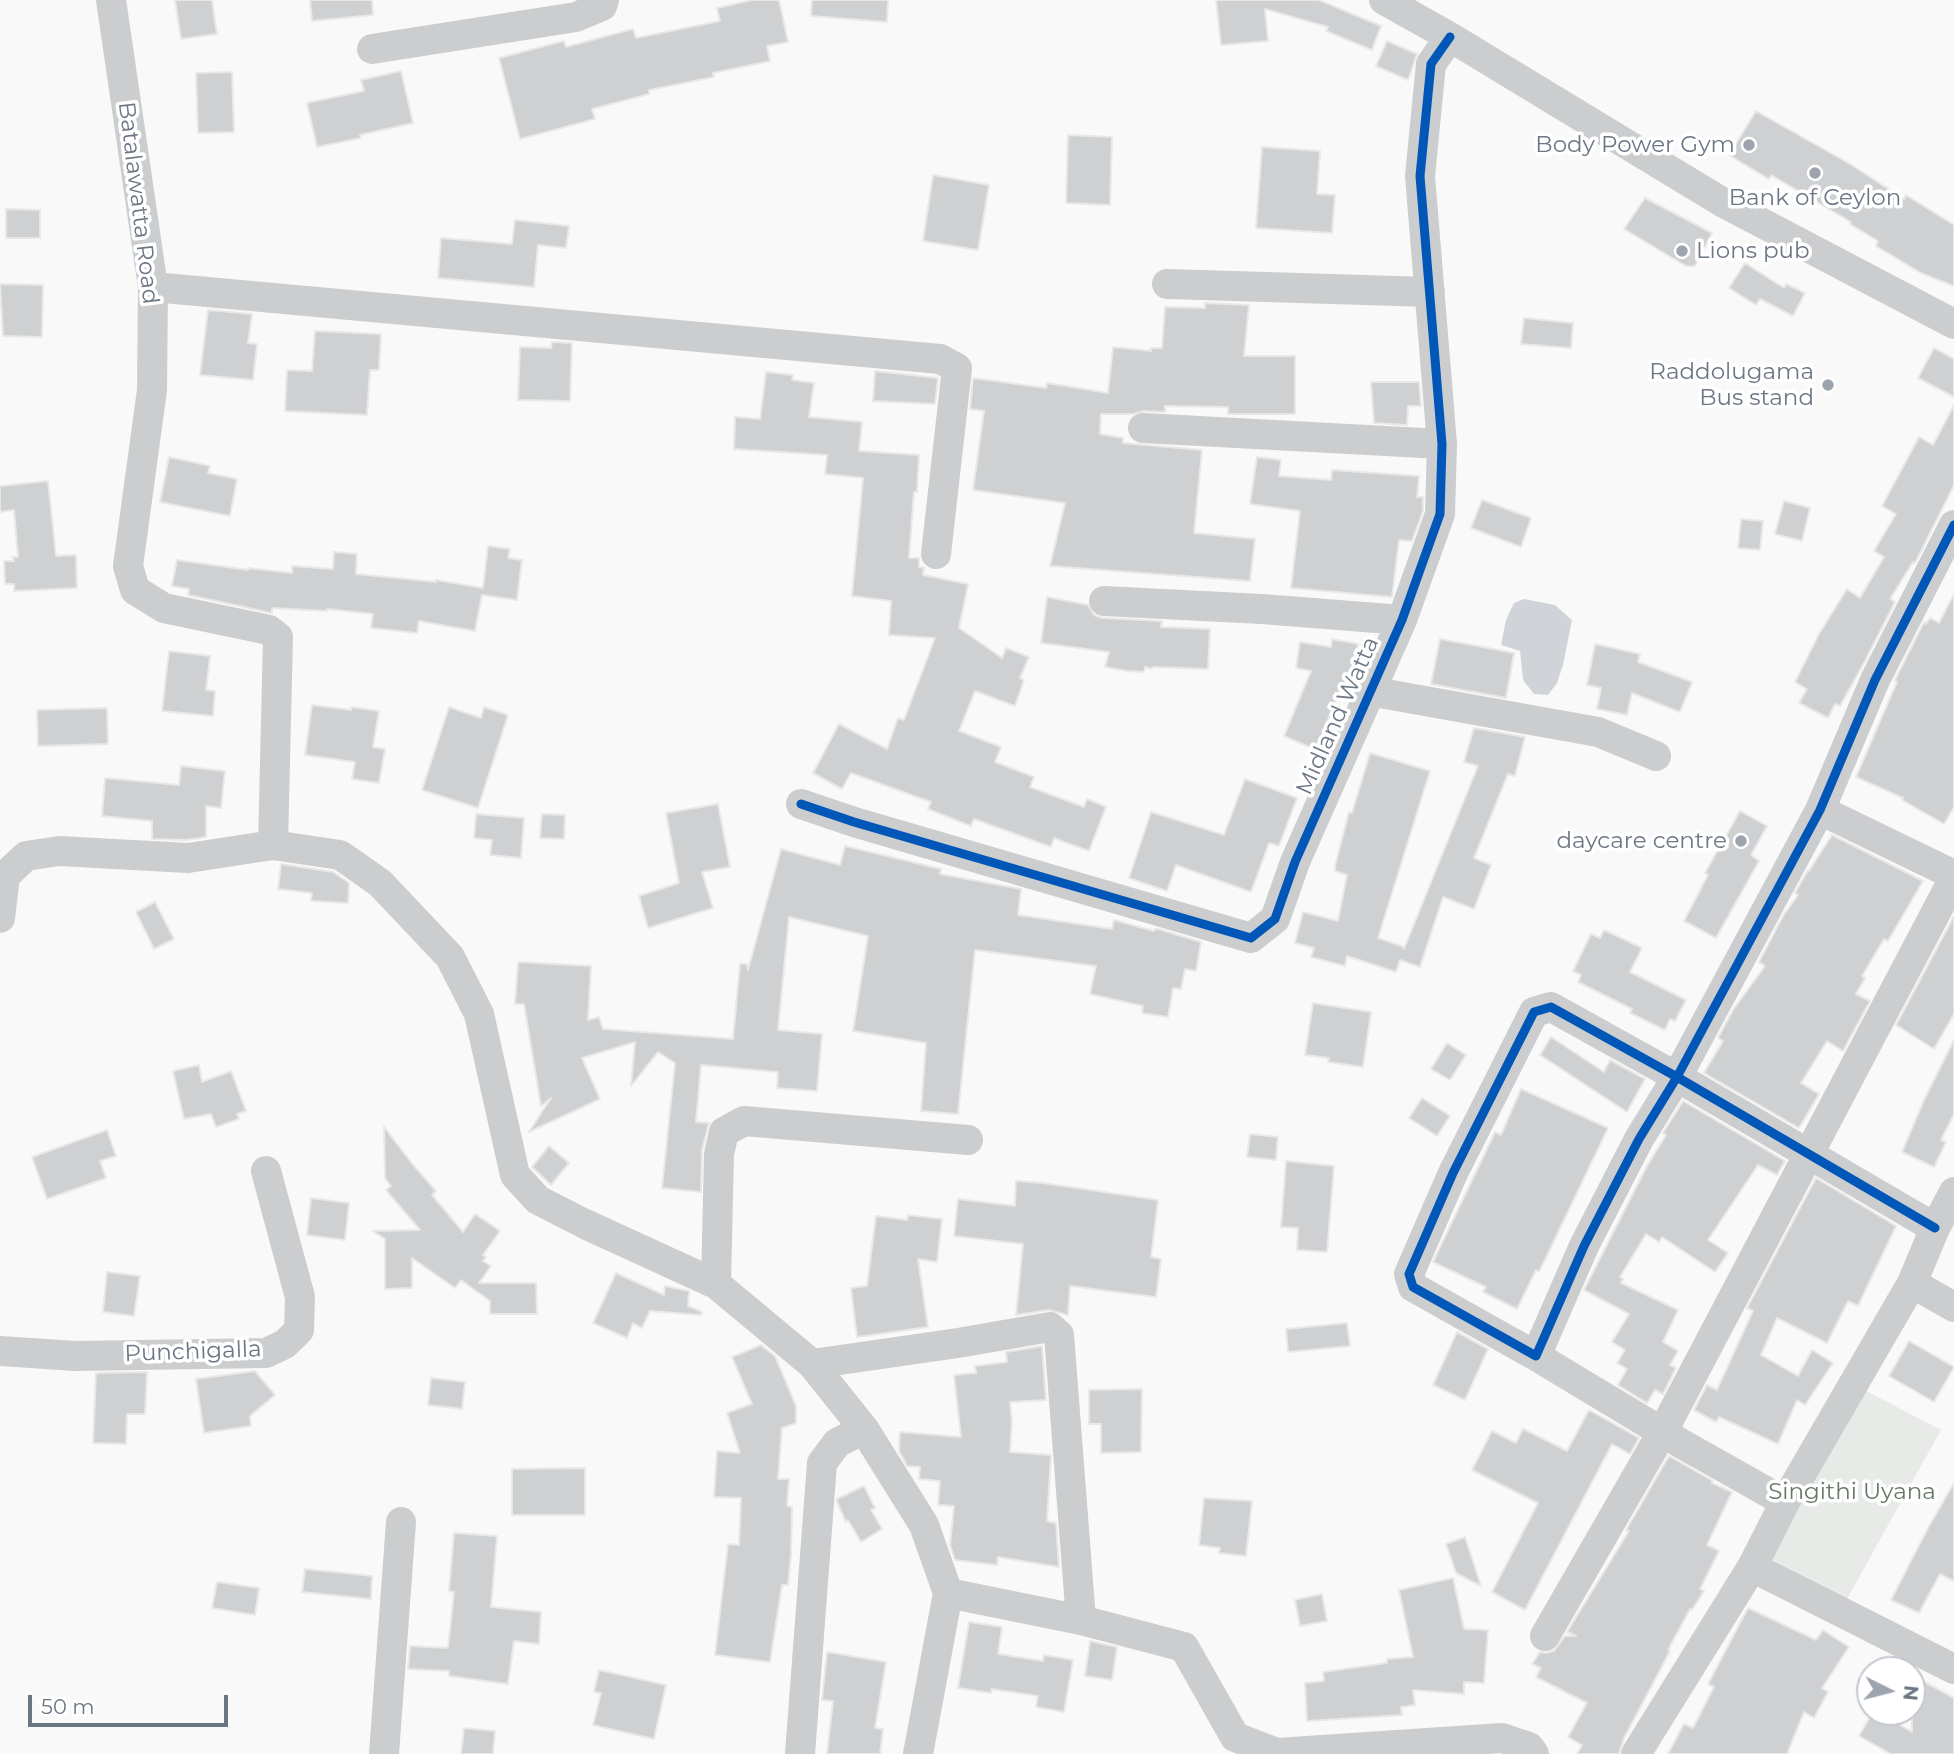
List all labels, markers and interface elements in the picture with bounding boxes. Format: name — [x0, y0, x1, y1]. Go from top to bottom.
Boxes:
street label: Batalawatta Road — [112, 100, 164, 306]
place label: Body Power Gym — [1535, 131, 1735, 159]
marker: Body Power Gym — [1741, 137, 1757, 153]
marker: Bank of Ceylon — [1807, 165, 1823, 181]
place label: Bank of Ceylon — [1729, 184, 1901, 212]
place label: Lions pub — [1696, 237, 1810, 265]
marker: Lions pub — [1674, 243, 1690, 259]
place label: Raddolugama Bus stand — [1649, 358, 1814, 412]
marker: Raddolugama Bus stand — [1820, 377, 1836, 393]
street label: Midland Watta — [1291, 633, 1385, 799]
place label: daycare centre — [1556, 827, 1727, 855]
marker: daycare centre — [1733, 833, 1749, 849]
street label: Punchigalla — [124, 1336, 262, 1368]
park label: Singithi Uyana — [1768, 1478, 1936, 1506]
north arrow — [1856, 1656, 1926, 1726]
scale bar — [32, 1680, 231, 1724]
text: N — [1898, 1684, 1923, 1702]
text: 50 m — [41, 1694, 95, 1719]

